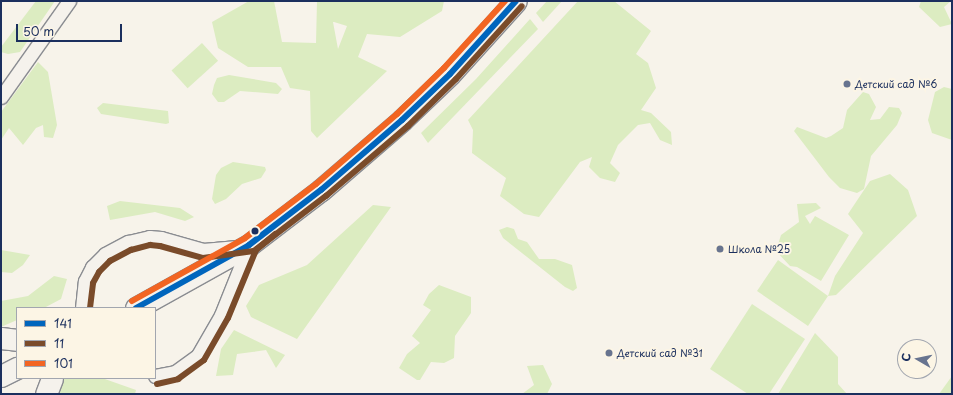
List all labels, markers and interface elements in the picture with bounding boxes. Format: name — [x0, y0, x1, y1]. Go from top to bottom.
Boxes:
scale bar — [18, 16, 124, 42]
text: 50 m — [23, 22, 54, 40]
place label: Детский сад №6 — [855, 78, 938, 90]
marker: Детский сад №6 — [842, 79, 852, 89]
unlabelled marker — [250, 226, 260, 236]
place label: Школа №25 — [728, 243, 790, 255]
marker: Школа №25 — [715, 244, 725, 254]
legend — [16, 307, 156, 379]
text: 141 — [54, 314, 72, 332]
text: 11 — [54, 334, 64, 352]
north arrow — [897, 339, 937, 379]
place label: Детский сад №31 — [617, 347, 704, 359]
marker: Детский сад №31 — [604, 348, 614, 358]
text: С — [897, 352, 915, 363]
text: 101 — [54, 354, 73, 372]

